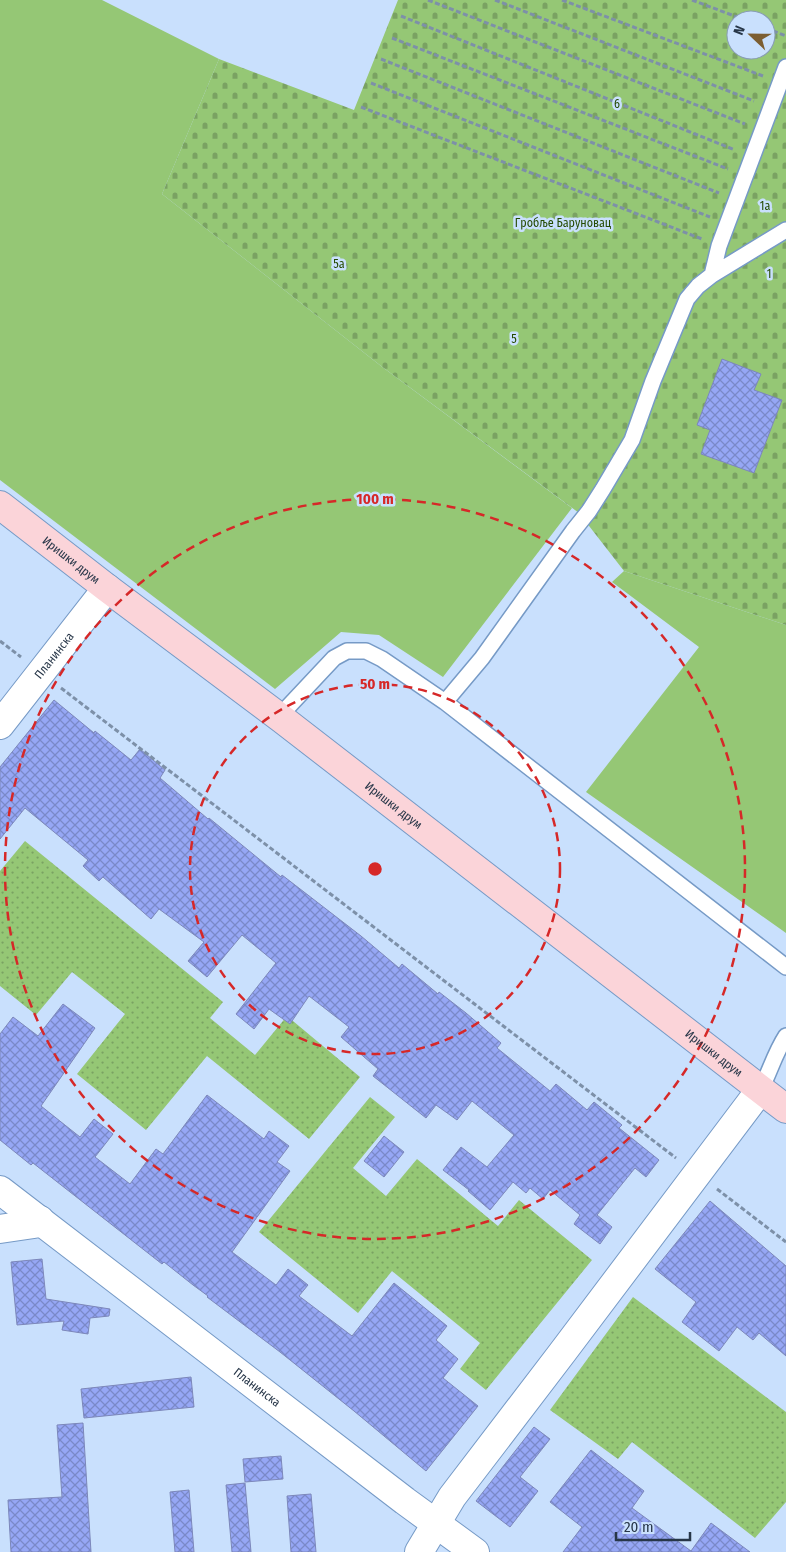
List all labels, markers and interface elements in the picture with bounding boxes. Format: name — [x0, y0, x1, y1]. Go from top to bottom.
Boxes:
north arrow — [726, 10, 776, 60]
text: N — [730, 23, 749, 37]
park label: 6 — [614, 97, 620, 111]
park label: 1a — [760, 199, 770, 213]
park label: Гробље Баруновац — [515, 216, 612, 230]
park label: 5a — [333, 257, 345, 271]
park label: 1 — [767, 267, 771, 281]
park label: 5 — [511, 332, 517, 346]
text: 100 m — [356, 490, 394, 508]
street label: Иришки друм — [40, 534, 103, 587]
street label: Планинска — [32, 630, 77, 682]
text: 50 m — [360, 675, 390, 693]
street label: Иришки друм — [362, 779, 425, 832]
centre of rings — [366, 860, 384, 878]
street label: Иришки друм — [682, 1027, 745, 1080]
street label: Планинска — [231, 1365, 283, 1410]
scale bar — [616, 1510, 690, 1542]
text: 20 m — [624, 1518, 654, 1536]

